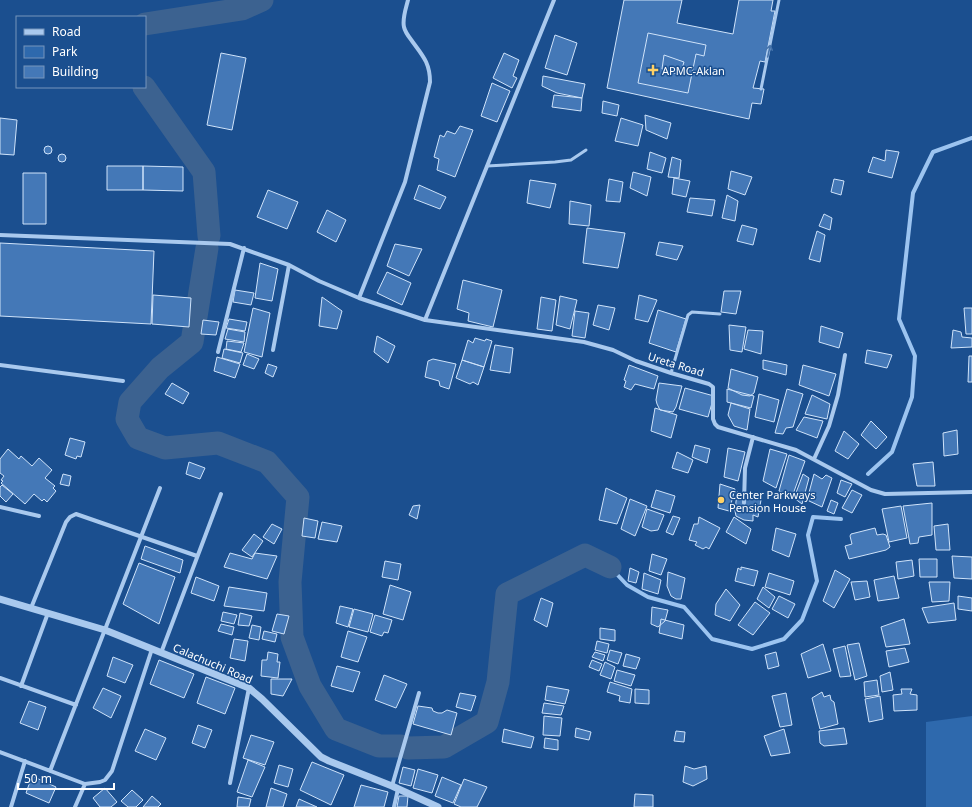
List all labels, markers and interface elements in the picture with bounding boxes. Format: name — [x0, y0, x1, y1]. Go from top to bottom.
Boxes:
legend — [16, 16, 146, 88]
text: Road — [52, 23, 81, 40]
text: Park — [52, 43, 78, 60]
one-way arrow — [765, 45, 773, 58]
text: Building — [52, 63, 99, 80]
place label: APMC-Aklan — [662, 63, 725, 78]
marker: APMC-Aklan — [647, 64, 659, 76]
street label: Ureta Road — [646, 348, 706, 380]
place label: Center Parkways Pension House — [729, 487, 815, 515]
marker: Center Parkways Pension House — [716, 495, 726, 505]
street label: Calachuchi Road — [171, 639, 255, 687]
scale bar — [18, 765, 114, 791]
text: 50 m — [24, 770, 52, 787]

